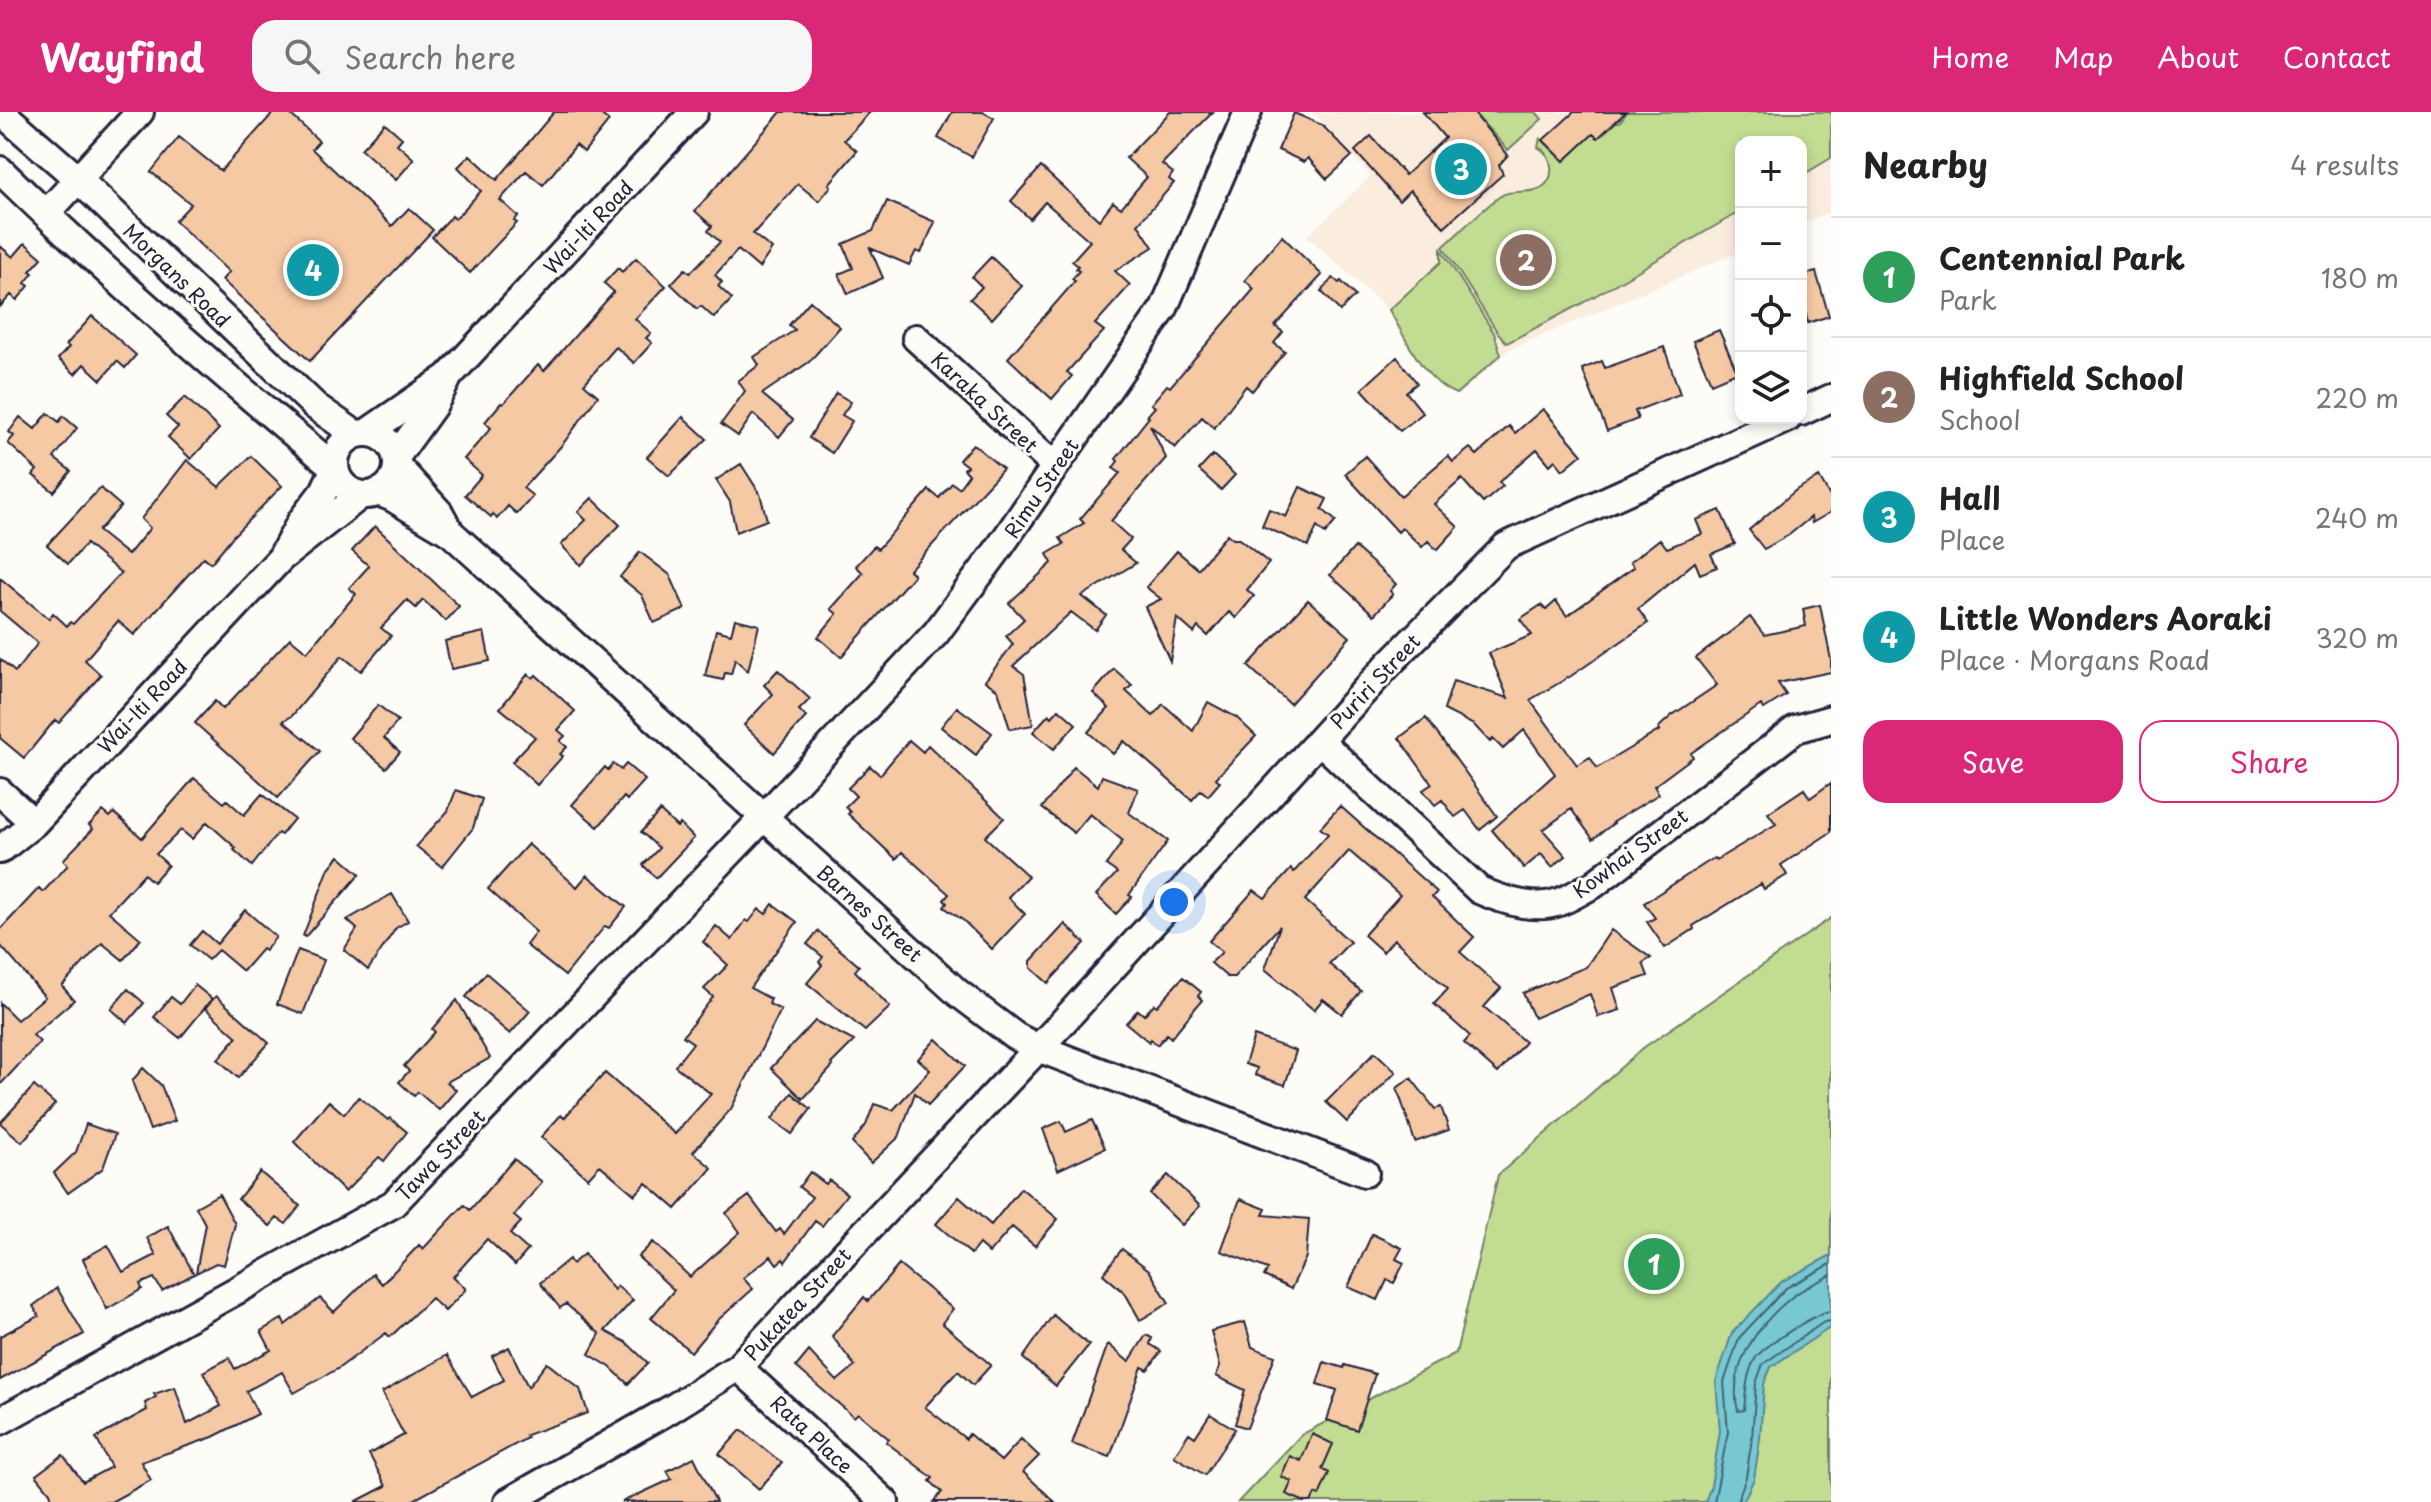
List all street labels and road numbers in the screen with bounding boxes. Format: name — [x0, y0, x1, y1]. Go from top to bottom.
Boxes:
street label: Wai-Iti Road — [536, 173, 640, 281]
street label: Morgans Road — [117, 216, 237, 334]
street label: Karaka Street — [925, 344, 1045, 460]
street label: Rimu Street — [996, 432, 1086, 544]
street label: Puriri Street — [1323, 627, 1427, 735]
street label: Wai-Iti Road — [90, 652, 194, 760]
street label: Kowhai Street — [1566, 801, 1694, 905]
street label: Barnes Street — [811, 857, 929, 969]
street label: Tawa Street — [388, 1102, 492, 1208]
street label: Pukatea Street — [736, 1241, 858, 1367]
street label: Rata Place — [764, 1388, 860, 1480]

